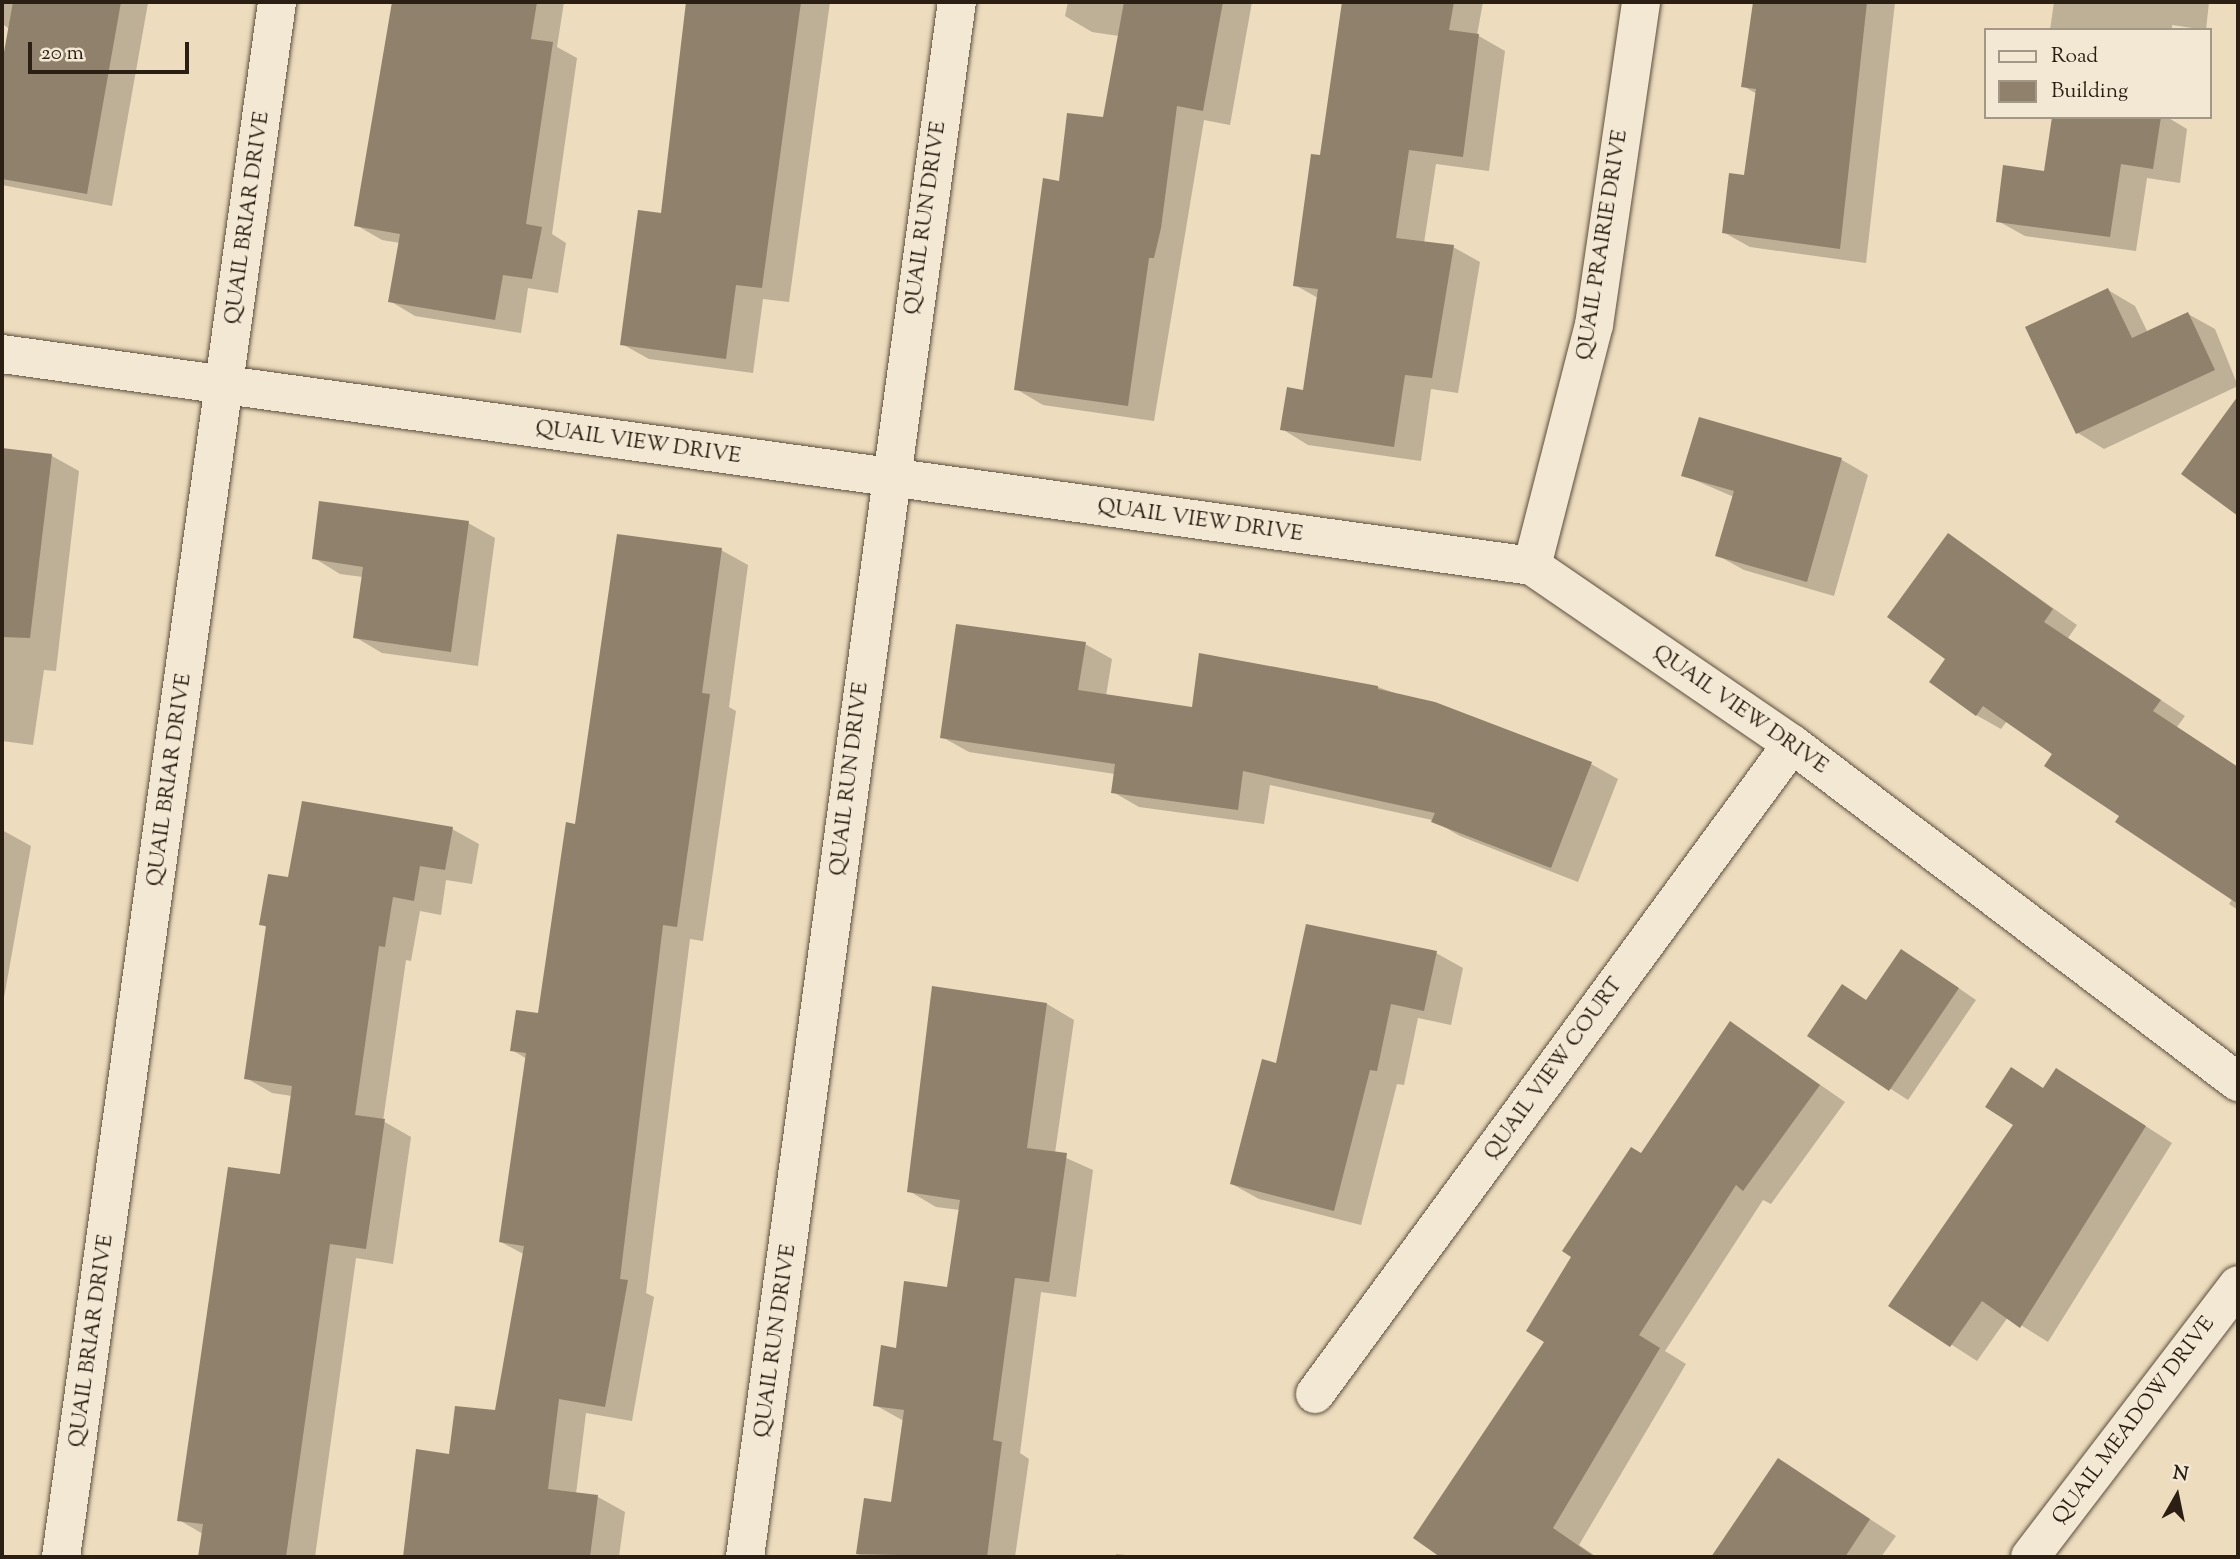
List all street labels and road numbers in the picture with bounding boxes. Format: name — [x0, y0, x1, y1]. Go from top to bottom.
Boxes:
street label: QUAIL BRIAR DRIVE — [221, 110, 275, 326]
street label: QUAIL RUN DRIVE — [900, 120, 952, 316]
street label: QUAIL PRAIRIE DRIVE — [1572, 128, 1634, 362]
street label: QUAIL VIEW DRIVE — [534, 416, 742, 470]
street label: QUAIL VIEW DRIVE — [1096, 494, 1304, 548]
street label: QUAIL VIEW DRIVE — [1648, 640, 1832, 780]
street label: QUAIL BRIAR DRIVE — [143, 672, 197, 888]
street label: QUAIL RUN DRIVE — [826, 681, 874, 877]
street label: QUAIL VIEW COURT — [1479, 973, 1629, 1165]
street label: QUAIL BRIAR DRIVE — [65, 1233, 119, 1449]
street label: QUAIL RUN DRIVE — [750, 1243, 802, 1439]
street label: QUAIL MEADOW DRIVE — [2048, 1312, 2220, 1530]

